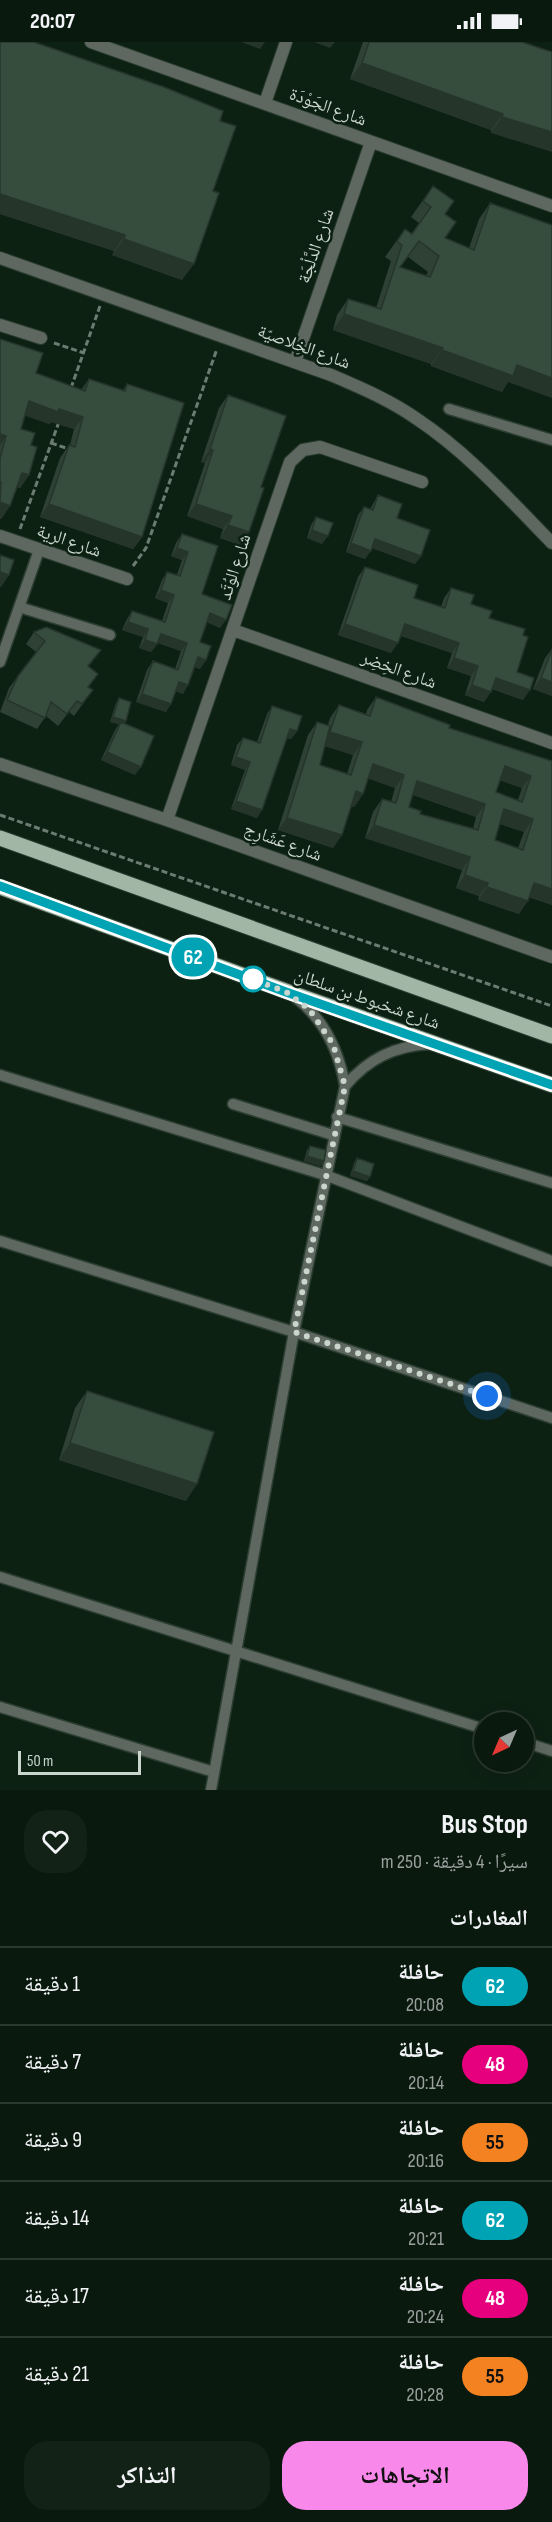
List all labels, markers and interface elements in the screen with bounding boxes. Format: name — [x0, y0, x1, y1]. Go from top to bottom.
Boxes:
text: 20:07 — [30, 8, 75, 35]
street label: شارع الجَوْدَة — [287, 83, 369, 131]
street label: شارع الدَّلْجَة — [293, 206, 339, 286]
street label: شارع الخِلاصيّة — [255, 321, 353, 373]
street label: شارع الرية — [34, 520, 104, 562]
street label: شارع الوُتَد — [214, 531, 256, 603]
street label: شارع الخِضِر — [358, 646, 439, 693]
street label: شارع عَشَارِج — [241, 818, 325, 868]
line badge: 62 — [166, 938, 220, 976]
text: 62 — [183, 945, 203, 970]
street label: شارع شخبوط بن سلطان — [292, 964, 442, 1034]
unlabelled marker — [240, 966, 266, 992]
your location — [472, 1381, 502, 1411]
north arrow — [474, 1712, 534, 1772]
map controls — [474, 1712, 534, 1772]
scale bar — [18, 1748, 141, 1776]
text: 50 m — [27, 1752, 53, 1771]
text: Bus Stop — [441, 1808, 528, 1841]
button: heart — [24, 1810, 87, 1873]
text: سيرًا · 4 دقيقة · 250 m — [381, 1850, 528, 1874]
text: المغادرات — [450, 1905, 528, 1932]
text: حافلة — [398, 1959, 444, 1986]
text: 1 دقيقة — [24, 1971, 80, 1998]
text: 62 — [485, 1974, 505, 1999]
text: 20:08 — [406, 1993, 444, 2017]
text: حافلة — [398, 2037, 444, 2064]
text: 7 دقيقة — [24, 2049, 81, 2076]
text: 48 — [485, 2052, 505, 2077]
text: 20:14 — [408, 2071, 444, 2095]
text: حافلة — [398, 2115, 444, 2142]
text: 9 دقيقة — [24, 2127, 82, 2154]
text: 55 — [486, 2130, 504, 2155]
text: 20:16 — [408, 2149, 444, 2173]
text: حافلة — [398, 2193, 444, 2220]
text: 14 دقيقة — [24, 2205, 89, 2232]
text: 62 — [485, 2208, 505, 2233]
text: 20:21 — [408, 2227, 444, 2251]
text: حافلة — [398, 2271, 444, 2298]
text: 17 دقيقة — [24, 2283, 89, 2310]
text: 48 — [485, 2286, 505, 2311]
text: 20:24 — [407, 2305, 444, 2329]
text: حافلة — [398, 2349, 444, 2376]
text: 21 دقيقة — [24, 2361, 89, 2388]
text: 55 — [486, 2364, 504, 2389]
text: 20:28 — [406, 2383, 444, 2407]
button: التذاكر — [24, 2441, 270, 2510]
button: الاتجاهات — [282, 2441, 528, 2510]

